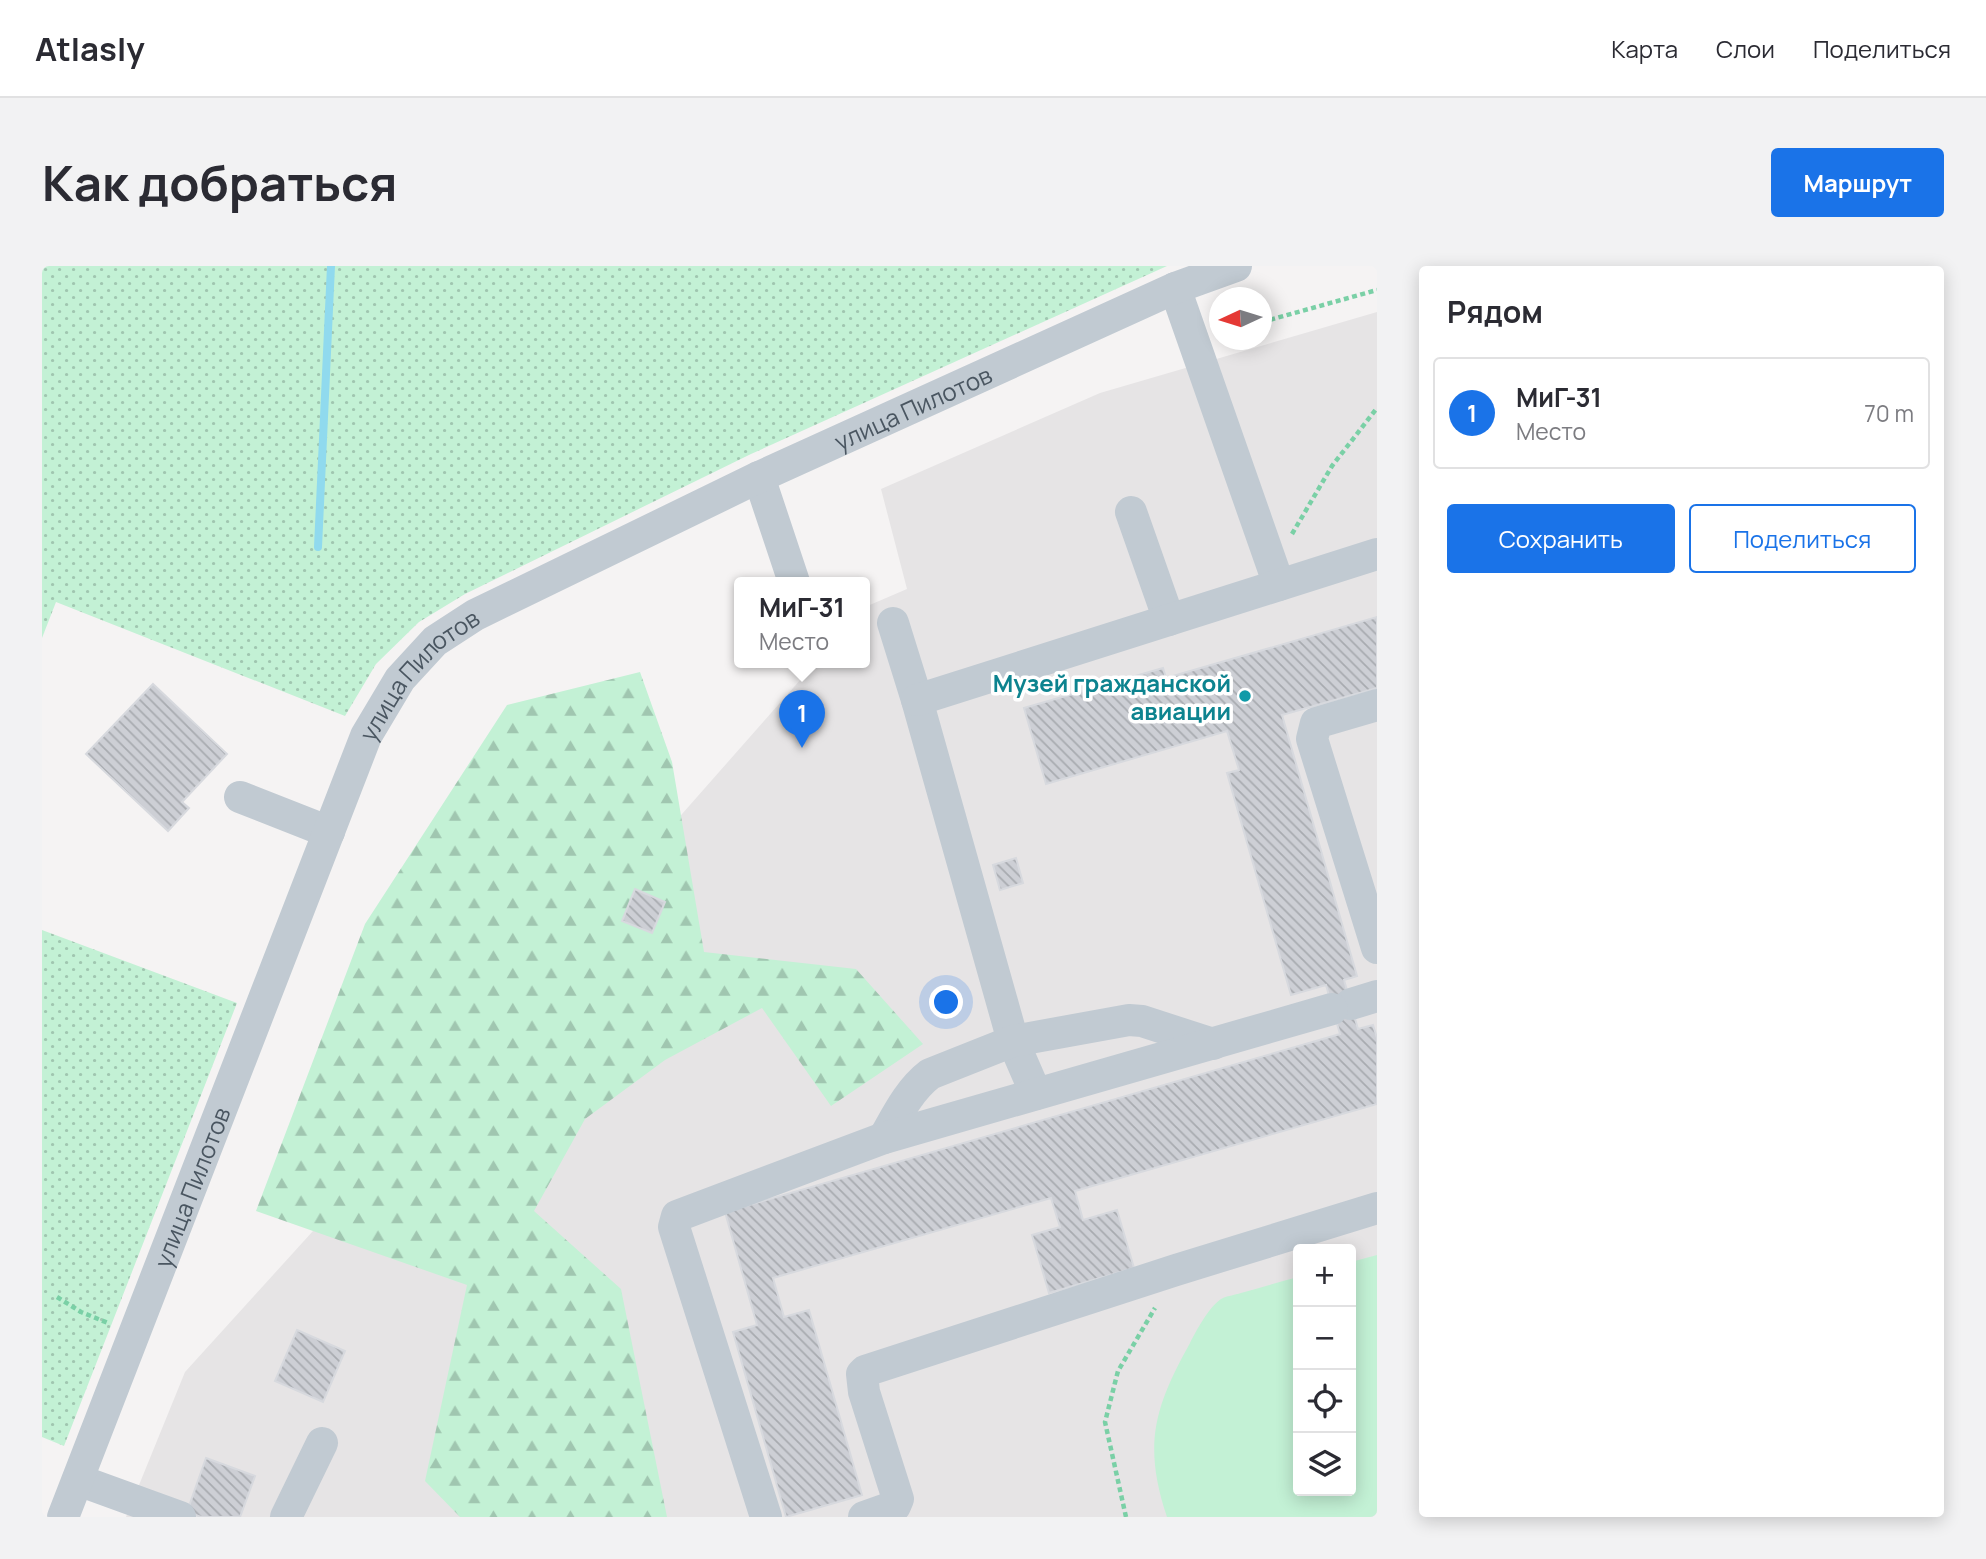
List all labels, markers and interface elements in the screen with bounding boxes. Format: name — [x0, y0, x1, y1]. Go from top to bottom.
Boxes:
text: Atlasly — [35, 26, 145, 71]
text: Карта — [1611, 32, 1678, 65]
text: Слои — [1716, 32, 1775, 65]
text: Поделиться — [1813, 32, 1951, 65]
button: Маршрут — [1771, 148, 1944, 217]
text: Как добраться — [42, 149, 397, 216]
north arrow — [1209, 287, 1272, 350]
text: Рядом — [1447, 291, 1543, 332]
street label: улица Пилотов — [829, 357, 997, 457]
text: МиГ-31 — [1516, 379, 1602, 415]
text: 1 — [1467, 397, 1477, 429]
text: 70 m — [1864, 397, 1914, 429]
text: Место — [1516, 415, 1586, 447]
button: Сохранить — [1447, 504, 1675, 573]
button: Поделиться — [1689, 504, 1916, 573]
popup — [734, 577, 870, 668]
text: МиГ-31 — [759, 589, 845, 625]
street label: улица Пилотов — [351, 600, 485, 747]
text: Место — [759, 625, 829, 657]
place label: Музей гражданской авиации — [993, 666, 1231, 727]
marker: Музей гражданской авиации — [1237, 688, 1253, 704]
pin: 1 — [779, 690, 825, 748]
your location — [929, 985, 963, 1019]
street label: улица Пилотов — [145, 1102, 237, 1272]
map controls — [1293, 1244, 1356, 1496]
button: + — [1293, 1244, 1356, 1307]
button: − — [1293, 1307, 1356, 1370]
button: locate — [1293, 1370, 1356, 1433]
button: layers — [1293, 1433, 1356, 1496]

